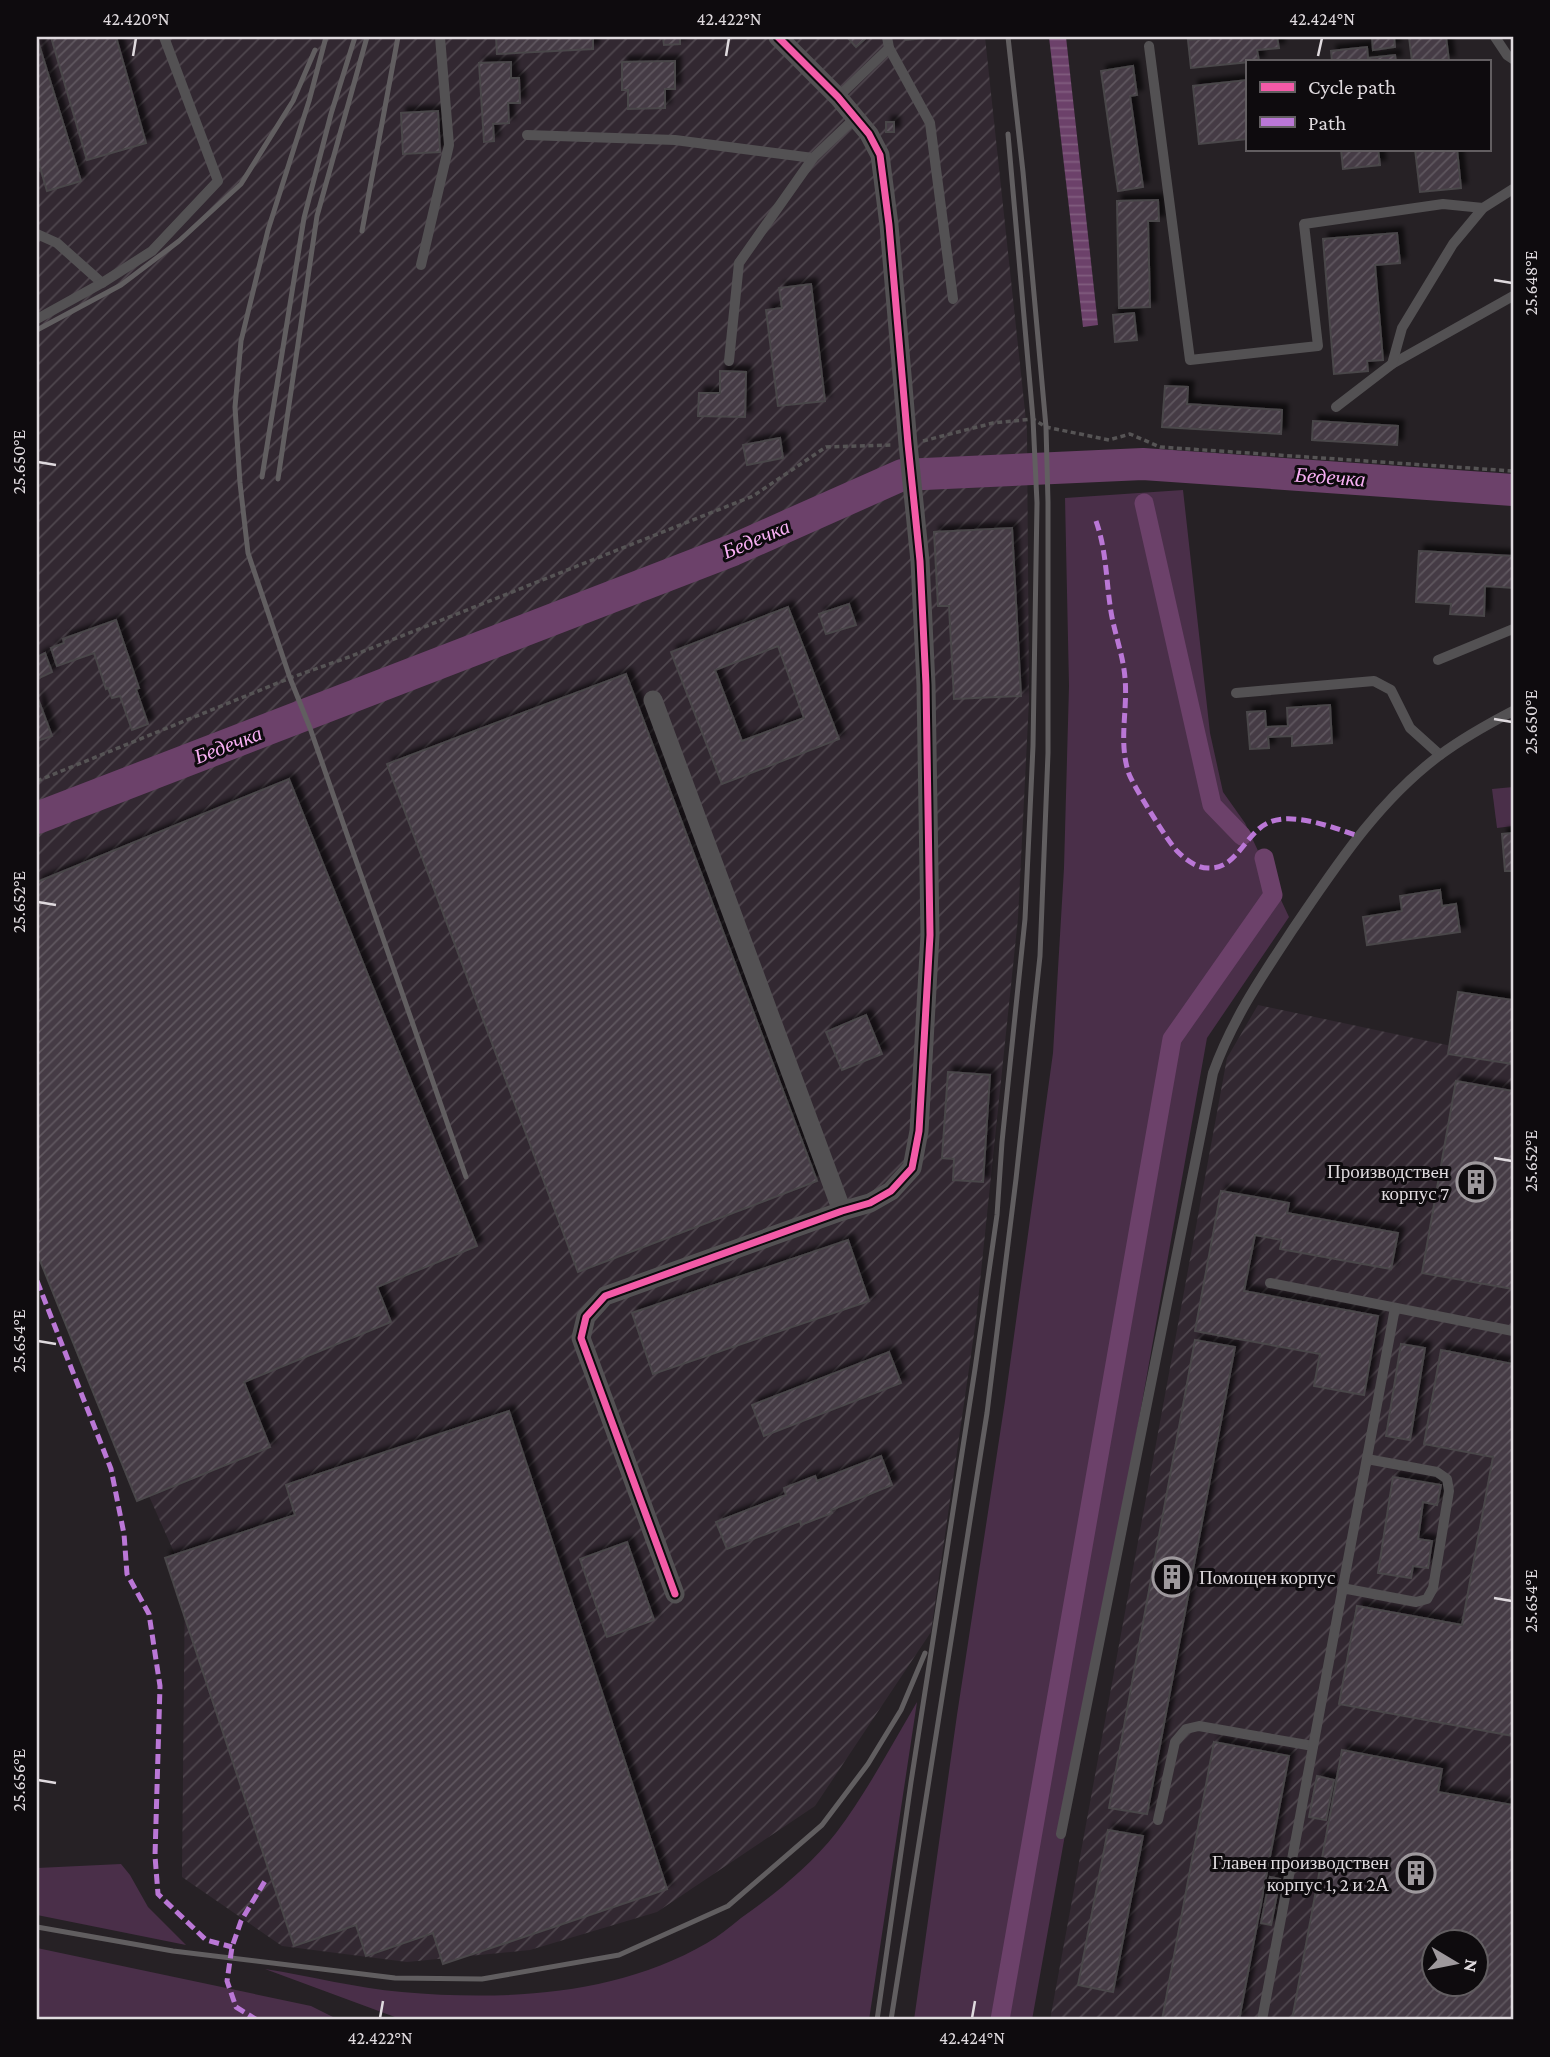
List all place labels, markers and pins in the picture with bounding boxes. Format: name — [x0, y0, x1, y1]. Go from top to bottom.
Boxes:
place label: Производствeн корпус 7 — [1327, 1161, 1449, 1204]
building icon: Производствeн корпус 7 — [1455, 1161, 1497, 1203]
building icon: Помощен корпус — [1151, 1556, 1193, 1598]
place label: Помощен корпус — [1199, 1567, 1336, 1588]
place label: Главен производствен корпус 1, 2 и 2А — [1212, 1852, 1389, 1895]
building icon: Главен производствен корпус 1, 2 и 2А — [1395, 1852, 1437, 1894]

